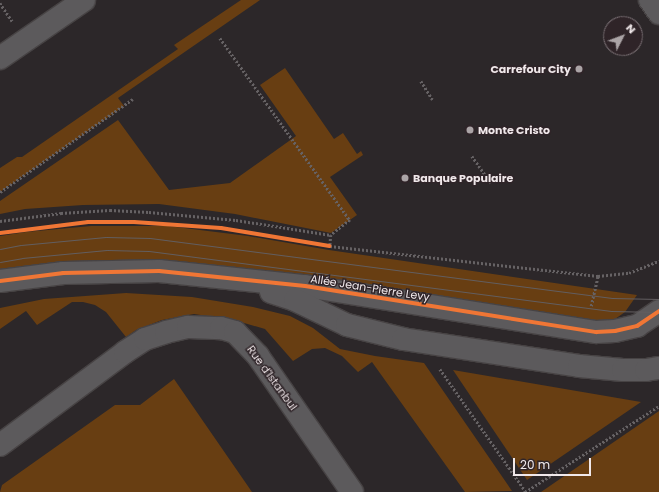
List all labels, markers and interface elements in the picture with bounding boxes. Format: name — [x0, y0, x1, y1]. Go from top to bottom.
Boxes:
north arrow — [603, 16, 643, 56]
text: N — [622, 20, 640, 37]
place label: Carrefour City — [490, 62, 571, 76]
marker: Carrefour City — [574, 64, 584, 74]
place label: Monte Cristo — [478, 123, 550, 137]
marker: Monte Cristo — [465, 125, 475, 135]
place label: Banque Populaire — [413, 171, 513, 185]
marker: Banque Populaire — [400, 173, 410, 183]
street label: Allée Jean-Pierre Levy — [310, 272, 430, 304]
street label: Rue d'Istanbul — [244, 343, 300, 413]
scale bar — [515, 450, 593, 476]
text: 20 m — [520, 456, 550, 473]

